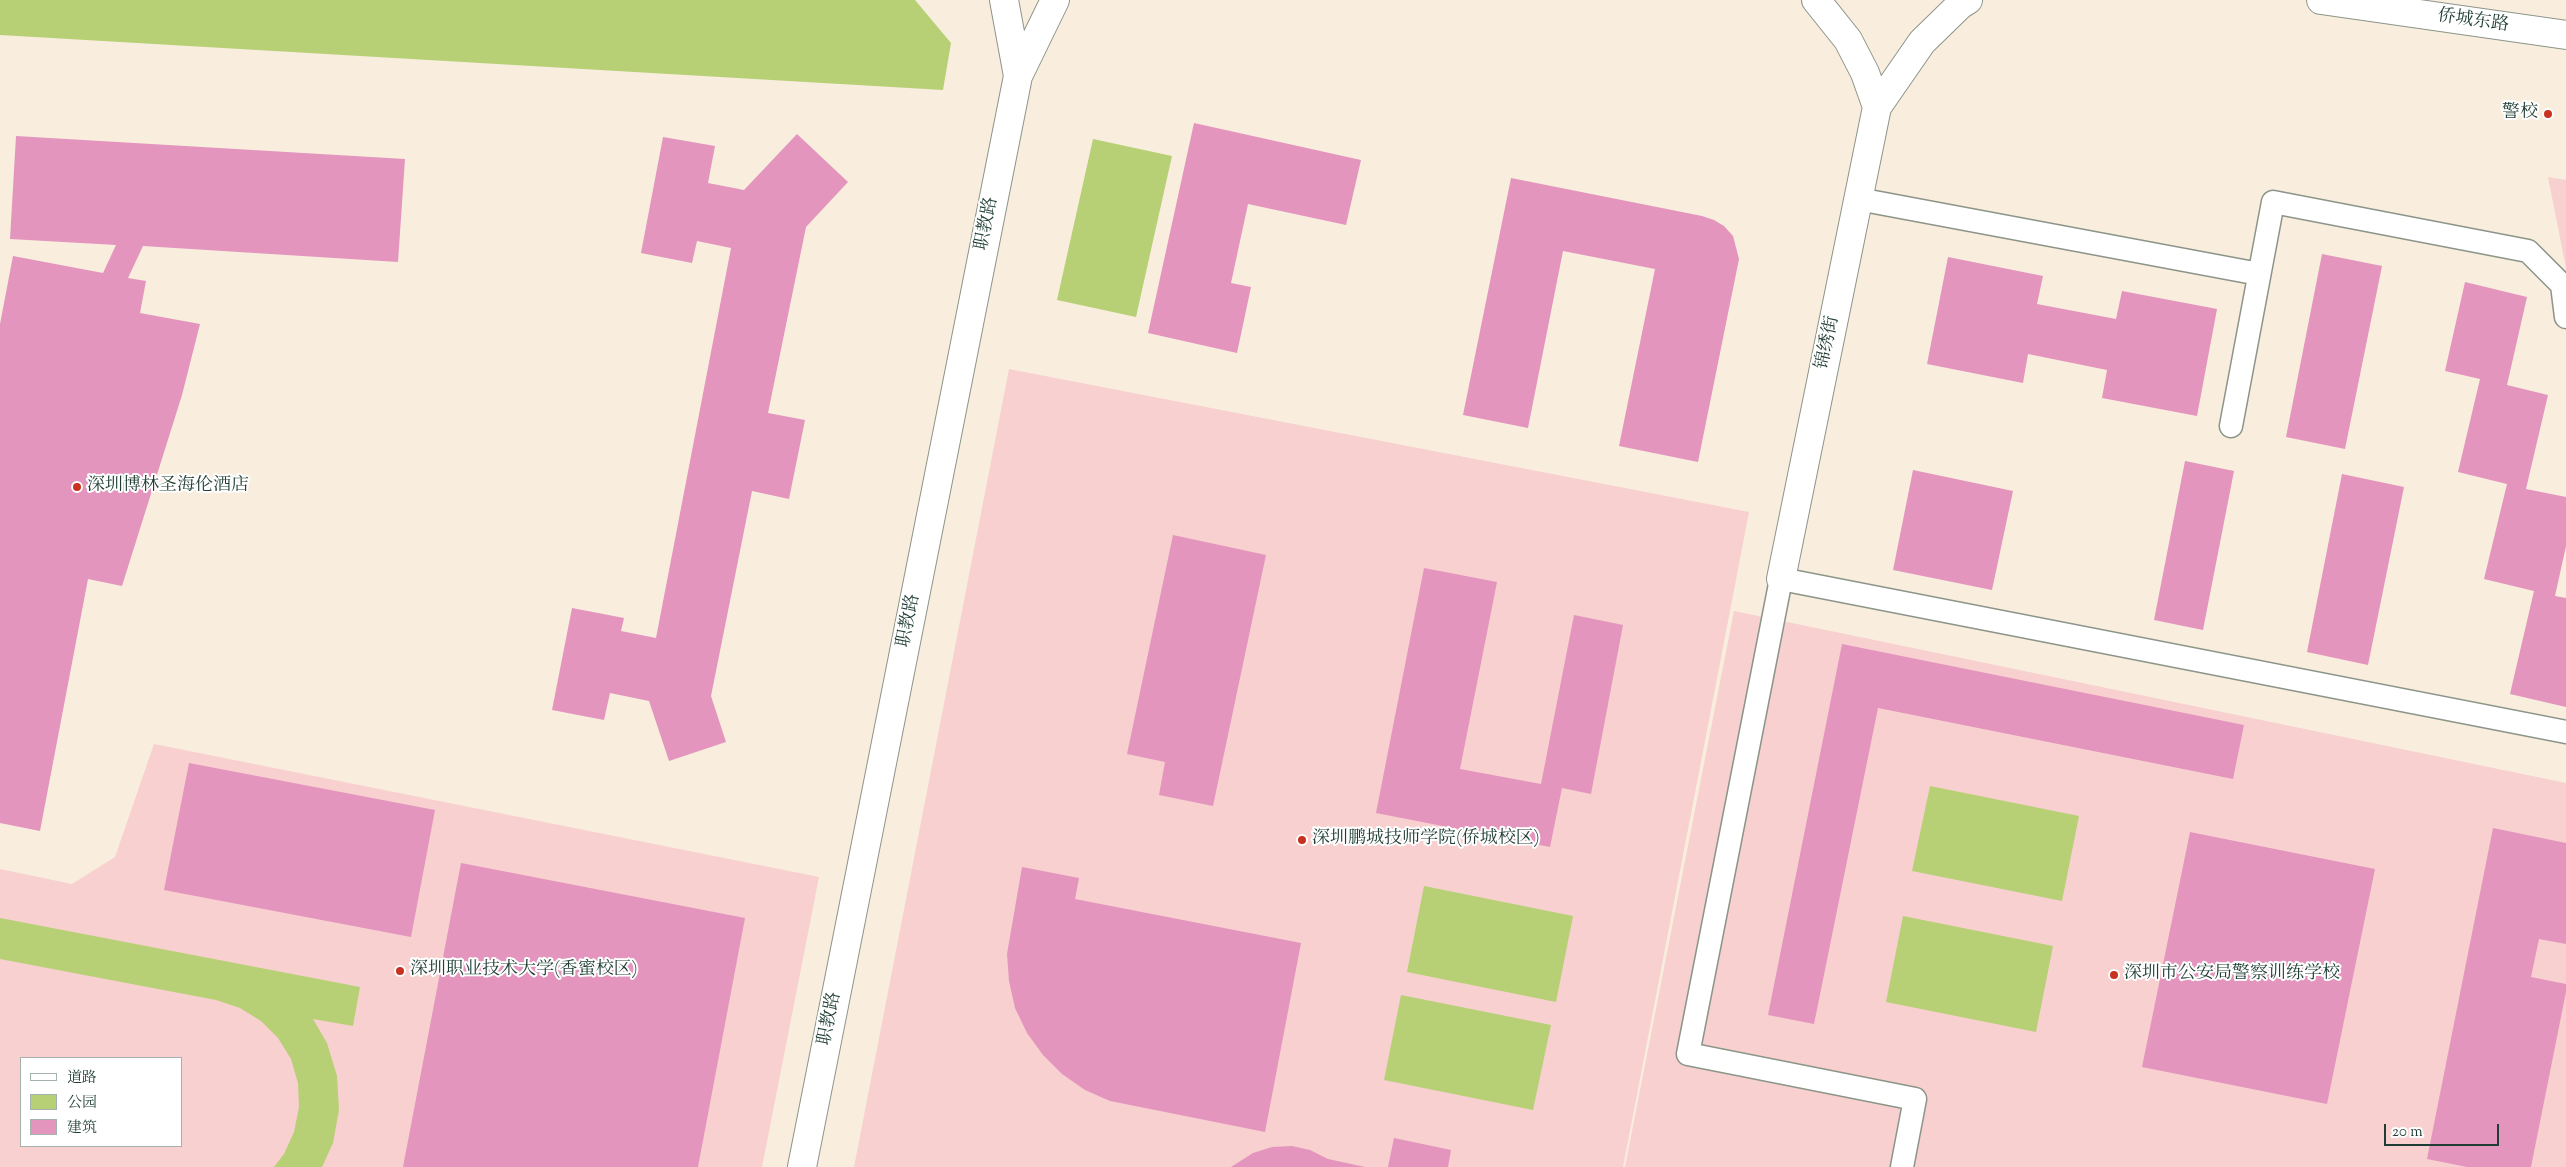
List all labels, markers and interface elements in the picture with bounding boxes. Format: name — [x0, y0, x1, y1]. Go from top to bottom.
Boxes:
street label: 侨城东路 — [2436, 6, 2510, 38]
place label: 警校 — [2502, 103, 2538, 125]
marker: 警校 — [2542, 108, 2554, 120]
street label: 职教路 — [972, 195, 1004, 253]
street label: 锦绣街 — [1813, 314, 1845, 372]
place label: 深圳博林圣海伦酒店 — [87, 476, 249, 498]
marker: 深圳博林圣海伦酒店 — [71, 481, 83, 493]
street label: 职教路 — [894, 592, 926, 650]
place label: 深圳鹏城技师学院(侨城校区) — [1312, 829, 1540, 851]
marker: 深圳鹏城技师学院(侨城校区) — [1296, 834, 1308, 846]
place label: 深圳职业技术大学(香蜜校区) — [410, 960, 638, 982]
place label: 深圳市公安局警察训练学校 — [2124, 964, 2340, 986]
marker: 深圳职业技术大学(香蜜校区) — [394, 965, 406, 977]
marker: 深圳市公安局警察训练学校 — [2108, 969, 2120, 981]
street label: 职教路 — [815, 990, 847, 1048]
legend — [20, 1057, 182, 1147]
text: 道路 — [67, 1068, 97, 1089]
text: 公园 — [67, 1093, 97, 1114]
scale bar — [2386, 1114, 2501, 1146]
text: 建筑 — [67, 1118, 97, 1139]
text: 20 m — [2392, 1122, 2423, 1143]

